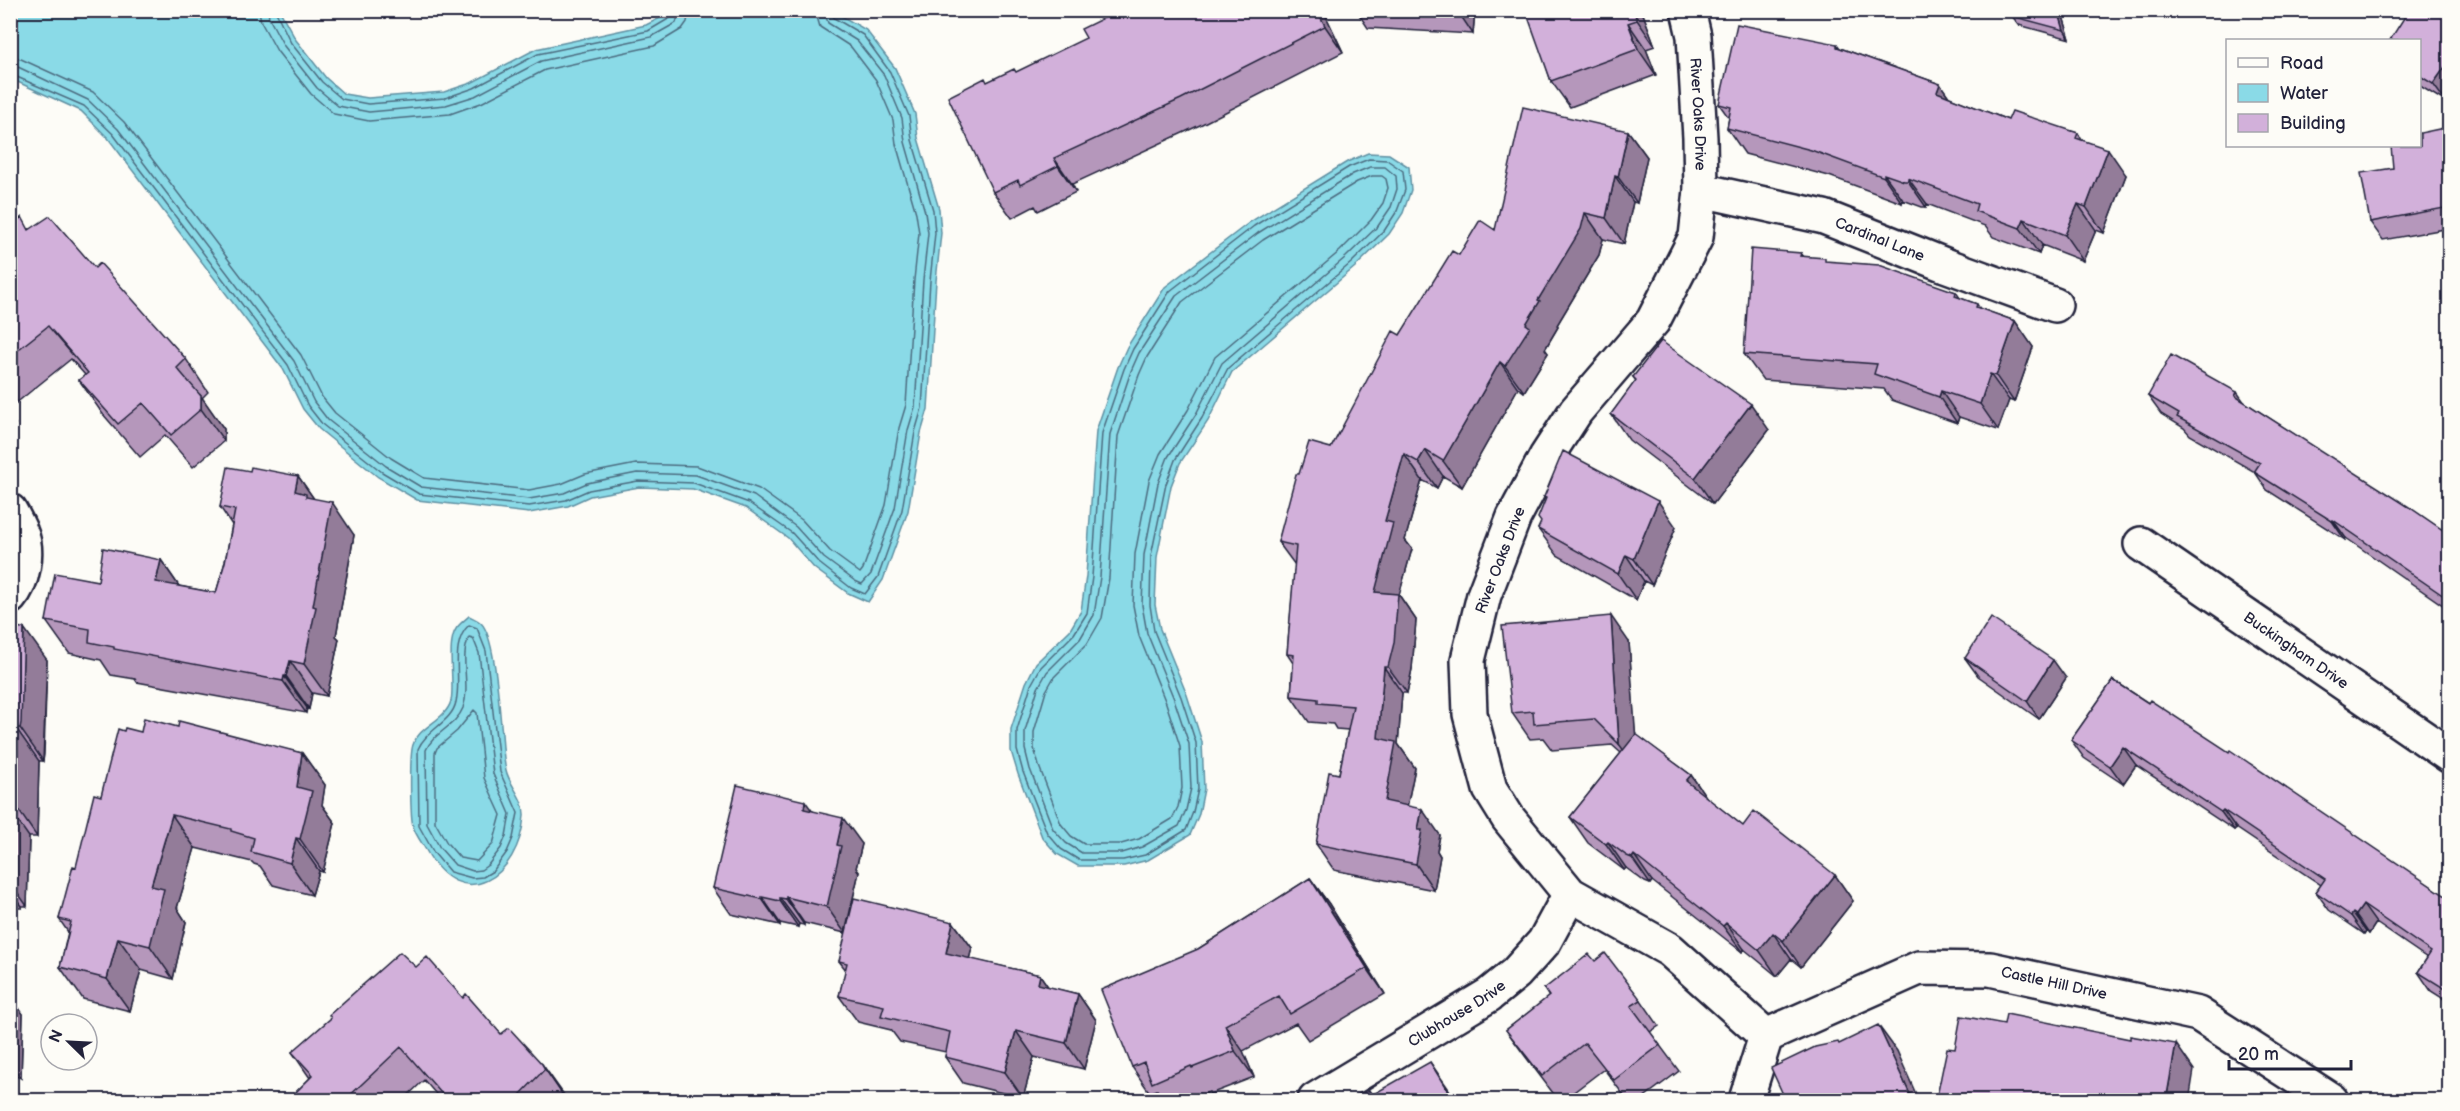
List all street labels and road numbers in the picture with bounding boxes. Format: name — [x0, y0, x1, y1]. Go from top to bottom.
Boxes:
street label: River Oaks Drive — [1685, 57, 1710, 171]
street label: Cardinal Lane — [1832, 213, 1927, 266]
street label: River Oaks Drive — [1471, 504, 1530, 616]
street label: Buckingham Drive — [2240, 608, 2352, 694]
street label: Castle Hill Drive — [1999, 963, 2109, 1004]
street label: Clubhouse Drive — [1405, 976, 1510, 1052]

